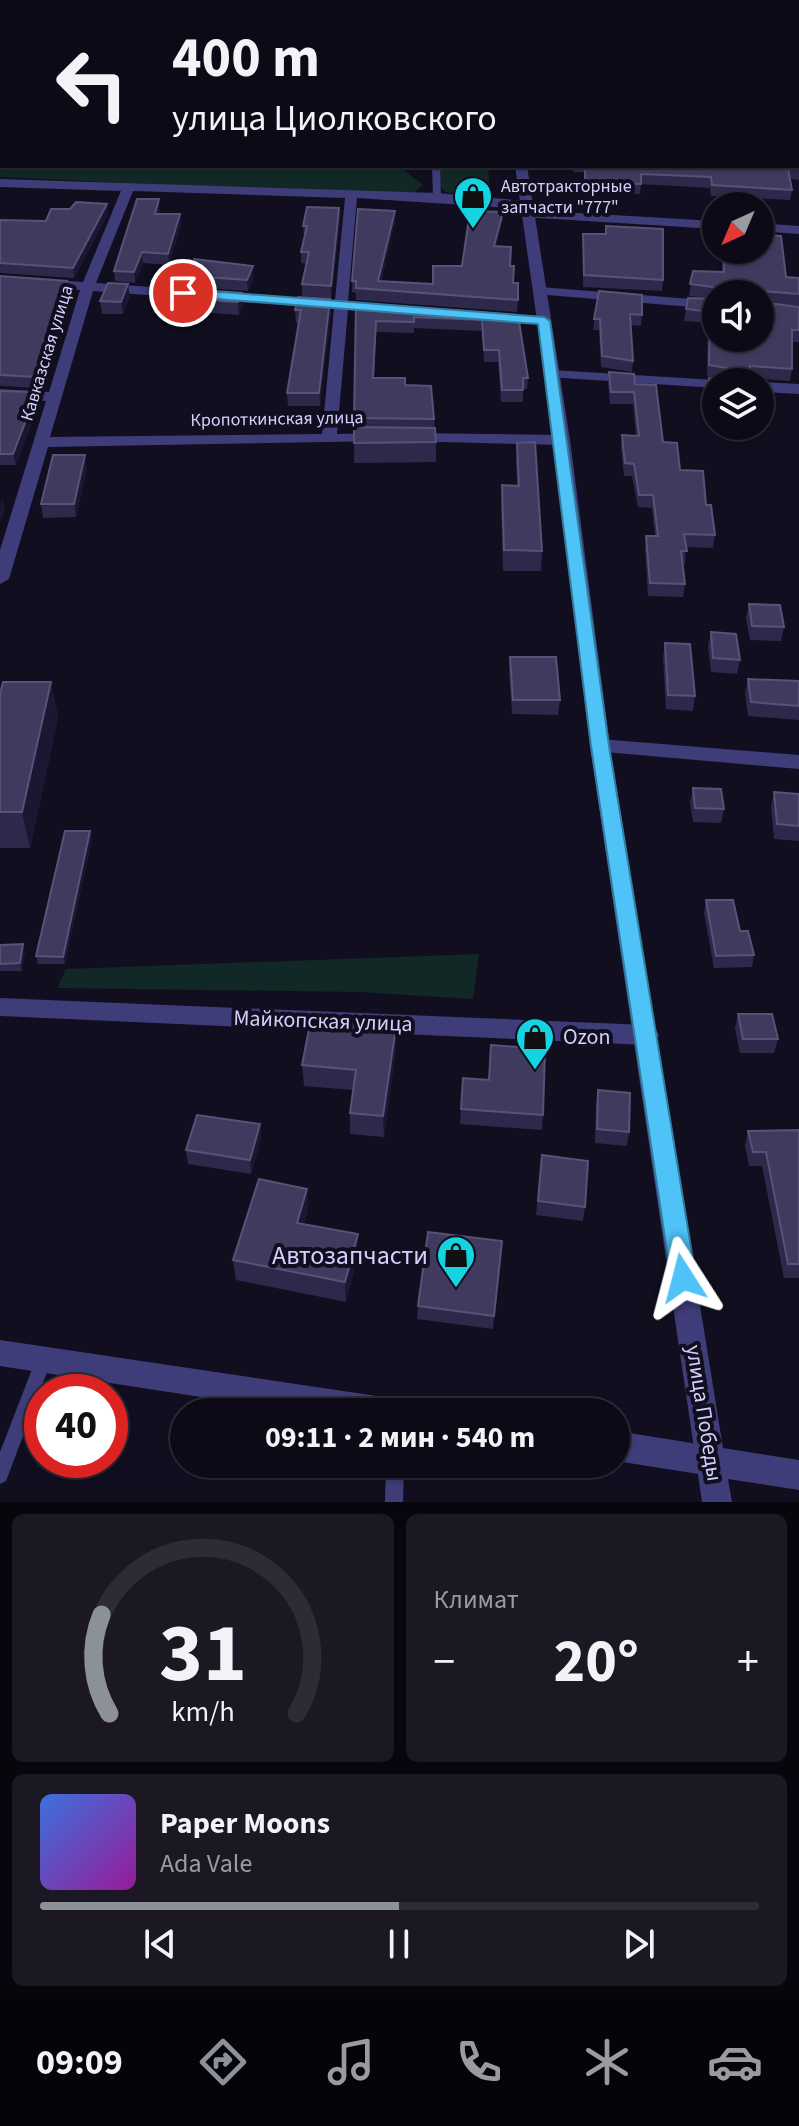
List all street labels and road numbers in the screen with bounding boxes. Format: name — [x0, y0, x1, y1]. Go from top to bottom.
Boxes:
street label: Кавказская улица — [14, 282, 80, 424]
street label: Кропоткинская улица — [190, 405, 364, 433]
street label: Майкопская улица — [233, 1002, 413, 1040]
street label: улица Победы — [677, 1343, 731, 1483]

